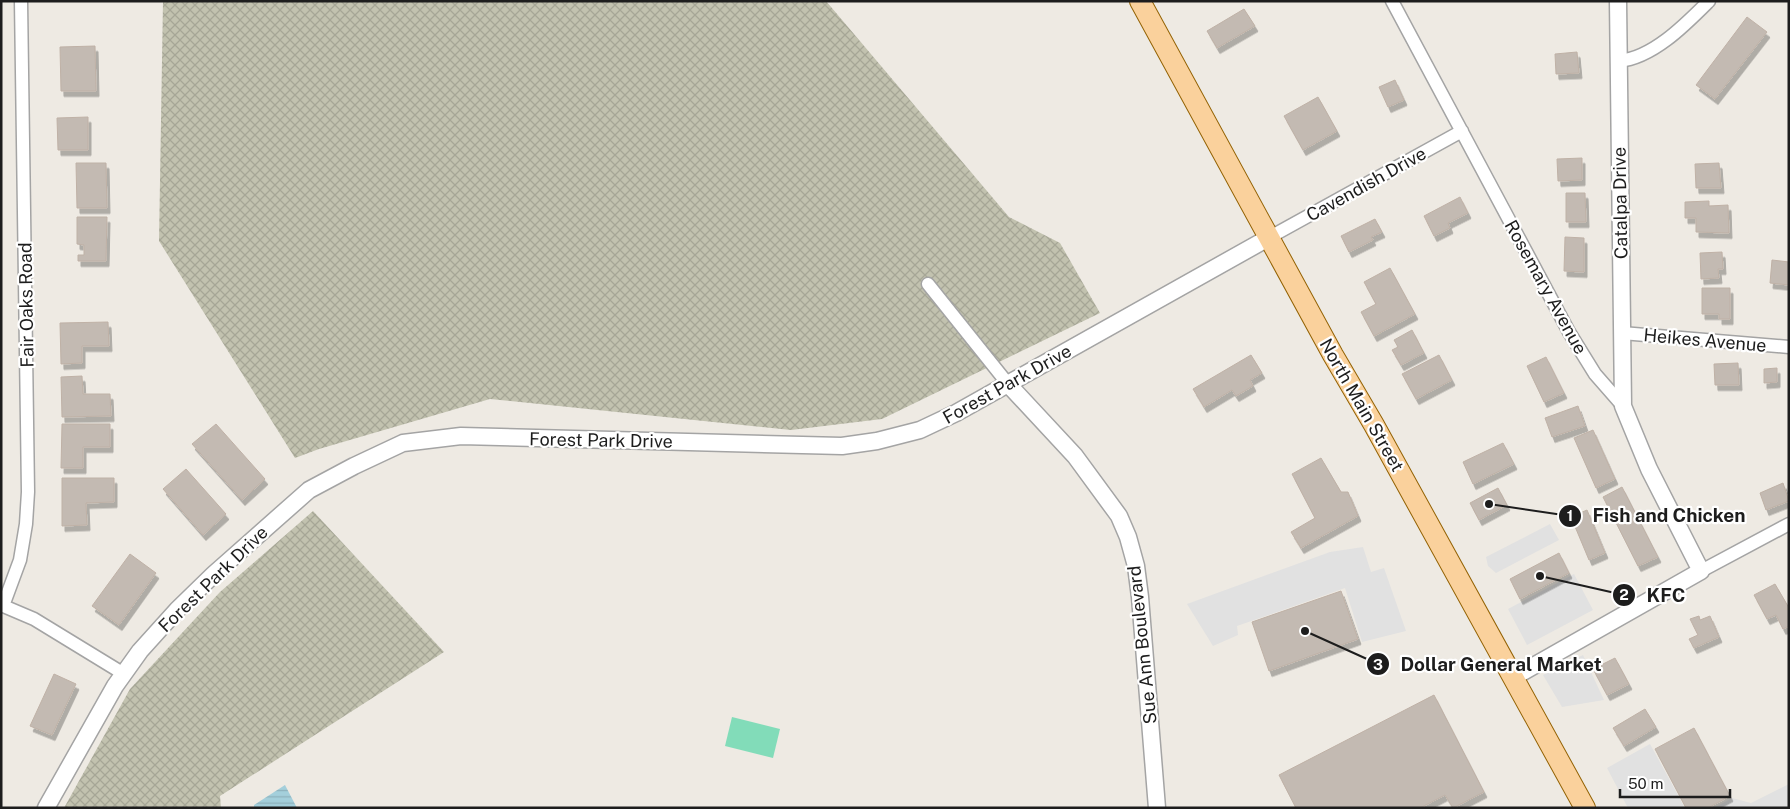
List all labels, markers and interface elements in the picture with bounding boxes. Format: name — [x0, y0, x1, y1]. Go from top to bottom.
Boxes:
street label: Cavendish Drive — [1302, 142, 1430, 226]
street label: Catalpa Drive — [1609, 147, 1631, 259]
street label: Rosemary Avenue — [1500, 216, 1592, 358]
street label: Fair Oaks Road — [14, 242, 38, 368]
street label: Heikes Avenue — [1643, 324, 1767, 356]
street label: North Main Street — [1315, 335, 1409, 475]
street label: Forest Park Drive — [939, 340, 1075, 428]
street label: Forest Park Drive — [529, 428, 673, 452]
callout: Fish and Chicken — [1558, 499, 1756, 533]
text: Fish and Chicken — [1592, 504, 1746, 526]
text: 1 — [1567, 507, 1573, 524]
street label: Forest Park Drive — [154, 522, 272, 636]
street label: Sue Ann Boulevard — [1123, 565, 1161, 725]
callout: KFC — [1612, 578, 1696, 612]
text: KFC — [1647, 584, 1685, 606]
text: 2 — [1619, 586, 1629, 603]
callout: Dollar General Market — [1366, 647, 1612, 681]
text: Dollar General Market — [1400, 653, 1602, 675]
text: 3 — [1373, 656, 1383, 673]
scale bar — [1620, 766, 1730, 798]
text: 50 m — [1628, 775, 1663, 792]

